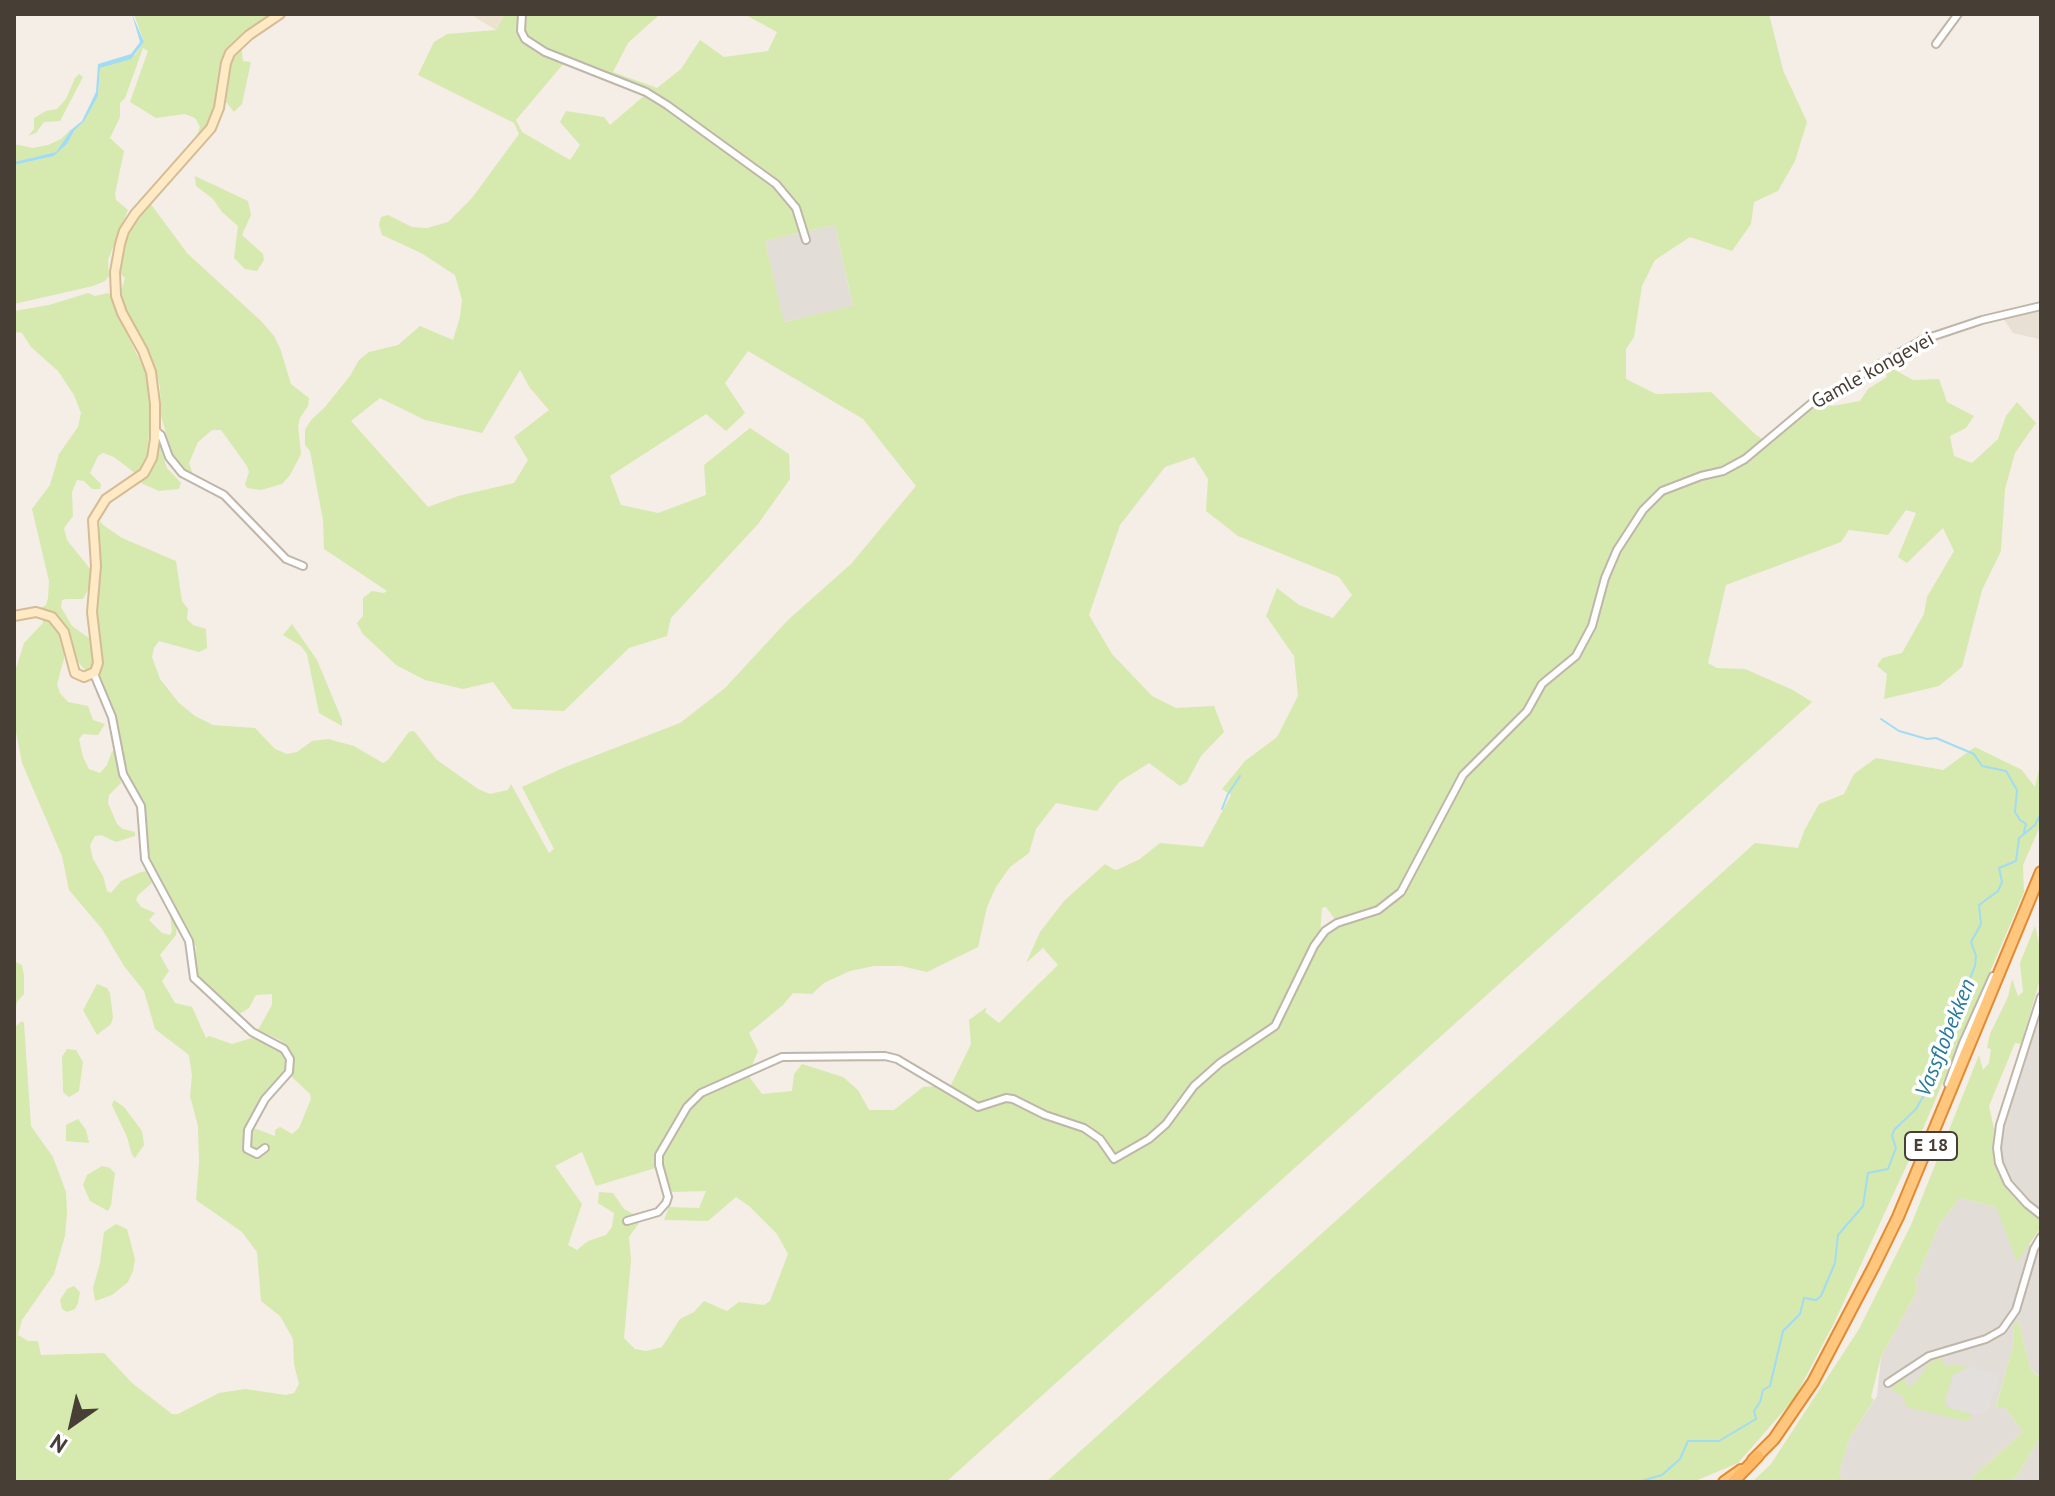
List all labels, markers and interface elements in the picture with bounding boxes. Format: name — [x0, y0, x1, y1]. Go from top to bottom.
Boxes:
street label: Gamle kongevei — [1808, 328, 1938, 414]
water label: Vassflobekken — [1910, 975, 1982, 1101]
road number: E 18 — [1905, 1132, 1957, 1160]
north arrow — [32, 1384, 112, 1464]
text: N — [45, 1428, 72, 1460]

